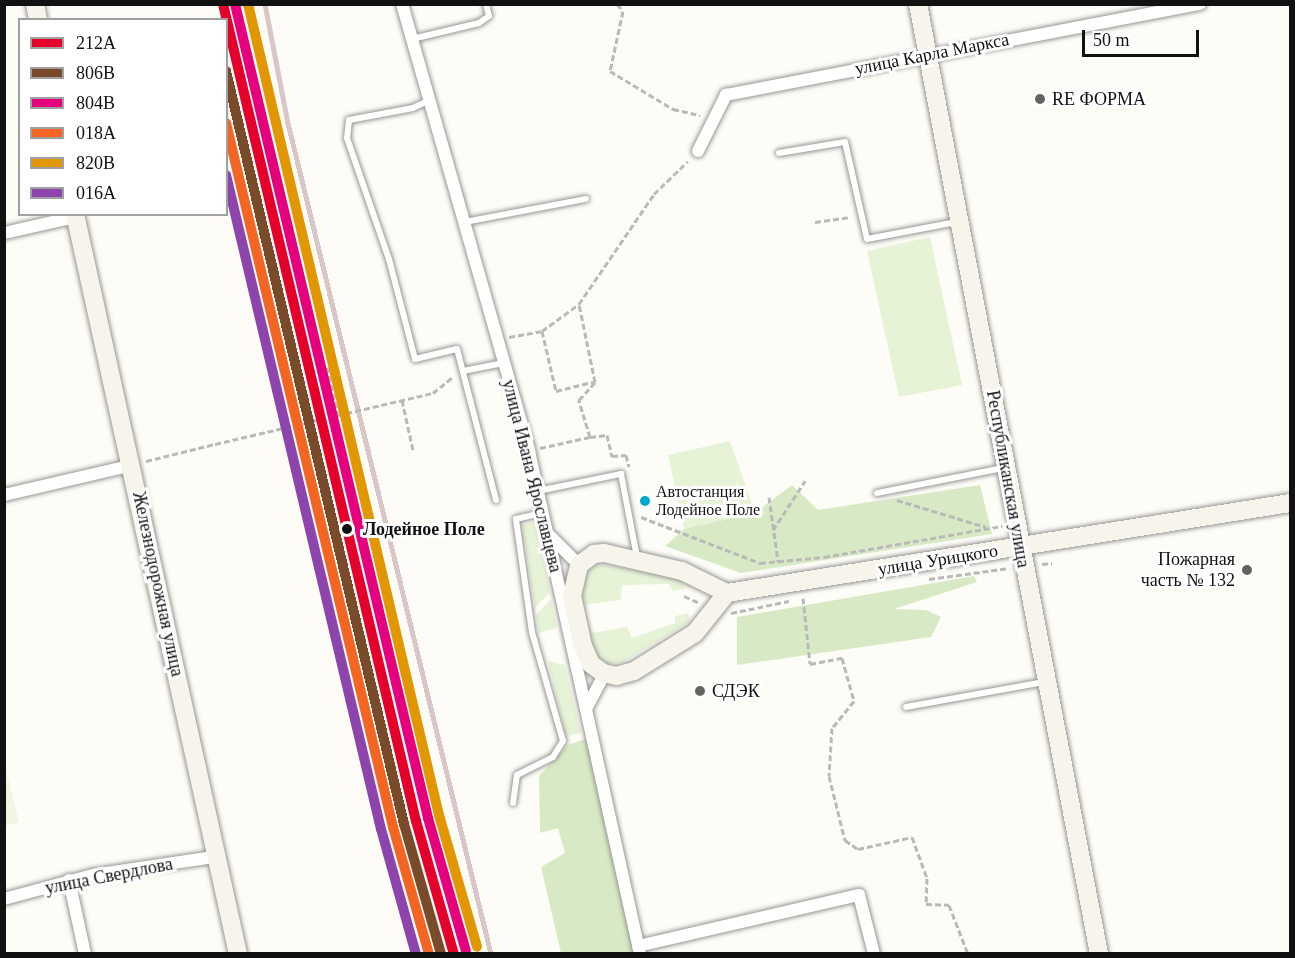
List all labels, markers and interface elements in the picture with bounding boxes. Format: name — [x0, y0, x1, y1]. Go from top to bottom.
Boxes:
legend — [18, 18, 228, 216]
scale bar — [1085, 18, 1202, 56]
street label: улица Карла Маркса — [853, 28, 1011, 80]
text: 50 m — [1093, 30, 1130, 50]
text: 212А — [76, 33, 116, 53]
text: 806В — [76, 63, 115, 83]
place label: RE ФОРМА — [1052, 88, 1146, 110]
marker: RE ФОРМА — [1033, 92, 1047, 106]
text: 804В — [76, 93, 115, 113]
text: 018А — [76, 123, 116, 143]
text: 820В — [76, 153, 115, 173]
text: 016А — [76, 183, 116, 203]
street label: улица Ивана Ярославцева — [498, 377, 566, 575]
street label: Республиканская улица — [982, 389, 1034, 569]
place label: Автостанция Лодейное Поле — [656, 482, 760, 520]
street label: Железнодорожная улица — [128, 490, 188, 678]
marker: Автостанция Лодейное Поле — [639, 495, 651, 507]
marker: Лодейное Поле — [336, 518, 358, 540]
place label: Лодейное Поле — [363, 518, 485, 540]
street label: улица Урицкого — [876, 540, 1000, 580]
place label: Пожарная часть № 132 — [1141, 549, 1235, 592]
marker: Пожарная часть № 132 — [1240, 563, 1254, 577]
place label: СДЭК — [712, 680, 760, 702]
marker: СДЭК — [693, 684, 707, 698]
street label: улица Свердлова — [43, 853, 175, 899]

